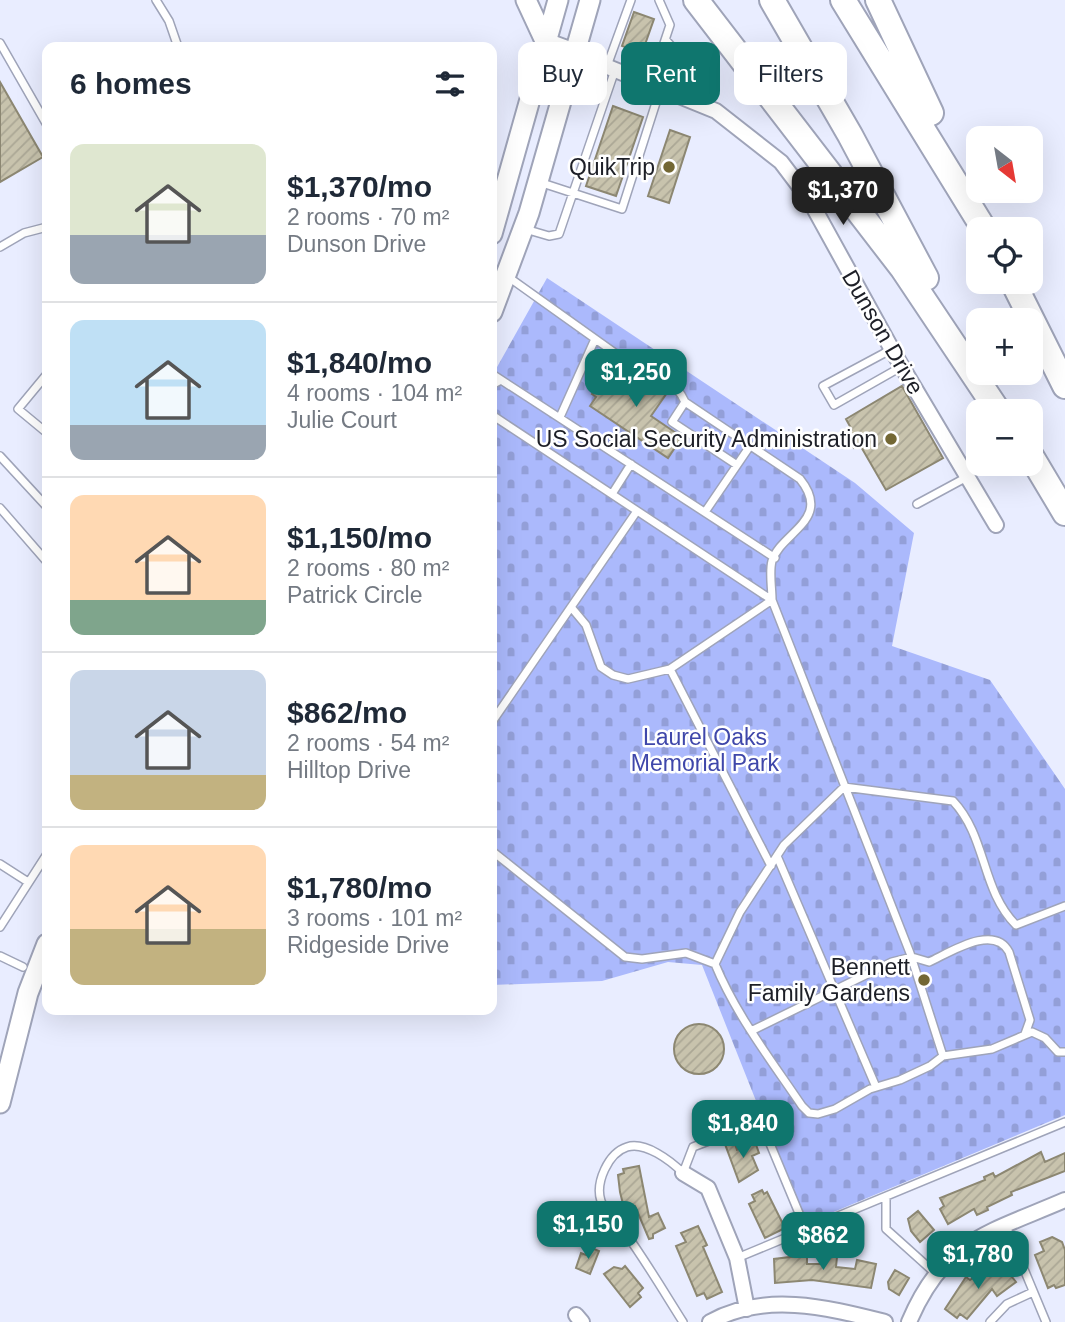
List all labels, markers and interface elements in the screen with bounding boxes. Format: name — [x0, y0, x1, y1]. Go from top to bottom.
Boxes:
chip: Buy — [518, 42, 607, 105]
chip: Rent — [621, 42, 720, 105]
chip: Filters — [734, 42, 847, 105]
icon: filters — [431, 65, 469, 103]
text: 6 homes — [70, 67, 192, 100]
north arrow — [966, 126, 1043, 203]
map controls — [966, 126, 1043, 476]
place label: QuikTrip — [569, 154, 655, 180]
marker: QuikTrip — [661, 159, 677, 175]
pin: $1,370 — [786, 168, 900, 227]
text: $1,370/mo — [287, 170, 432, 203]
icon: home — [126, 172, 210, 256]
text: $1,370 — [808, 177, 878, 203]
text: 2 rooms · 70 m² — [287, 204, 449, 230]
button: locate — [966, 217, 1043, 294]
text: Dunson Drive — [287, 231, 426, 257]
street label: Dunson Drive — [837, 265, 929, 399]
button: + — [966, 308, 1043, 385]
text: $1,840/mo — [287, 346, 432, 379]
icon: home — [126, 348, 210, 432]
pin: $1,250 — [579, 350, 693, 409]
text: $1,250 — [601, 359, 671, 385]
text: 4 rooms · 104 m² — [287, 380, 462, 406]
button: − — [966, 399, 1043, 476]
text: Julie Court — [287, 407, 397, 433]
place label: US Social Security Administration — [536, 426, 877, 452]
marker: US Social Security Administration — [883, 431, 899, 447]
text: $1,150/mo — [287, 521, 432, 554]
icon: home — [126, 523, 210, 607]
text: 2 rooms · 80 m² — [287, 555, 449, 581]
text: Patrick Circle — [287, 582, 422, 608]
text: $862/mo — [287, 696, 407, 729]
icon: home — [126, 698, 210, 782]
park label: Laurel Oaks Memorial Park — [631, 724, 780, 776]
text: 2 rooms · 54 m² — [287, 730, 449, 756]
text: Hilltop Drive — [287, 757, 411, 783]
text: $1,780/mo — [287, 871, 432, 904]
icon: home — [126, 873, 210, 957]
text: 3 rooms · 101 m² — [287, 905, 462, 931]
text: Ridgeside Drive — [287, 932, 449, 958]
place label: Bennett Family Gardens — [748, 954, 911, 1006]
marker: Bennett Family Gardens — [916, 972, 932, 988]
pin: $1,840 — [686, 1100, 800, 1160]
text: $1,840 — [708, 1110, 778, 1136]
pin: $1,150 — [531, 1202, 645, 1261]
text: $1,150 — [553, 1211, 623, 1237]
pin: $862 — [782, 1212, 864, 1272]
text: $862 — [797, 1222, 849, 1248]
pin: $1,780 — [921, 1232, 1035, 1291]
text: $1,780 — [943, 1241, 1013, 1267]

